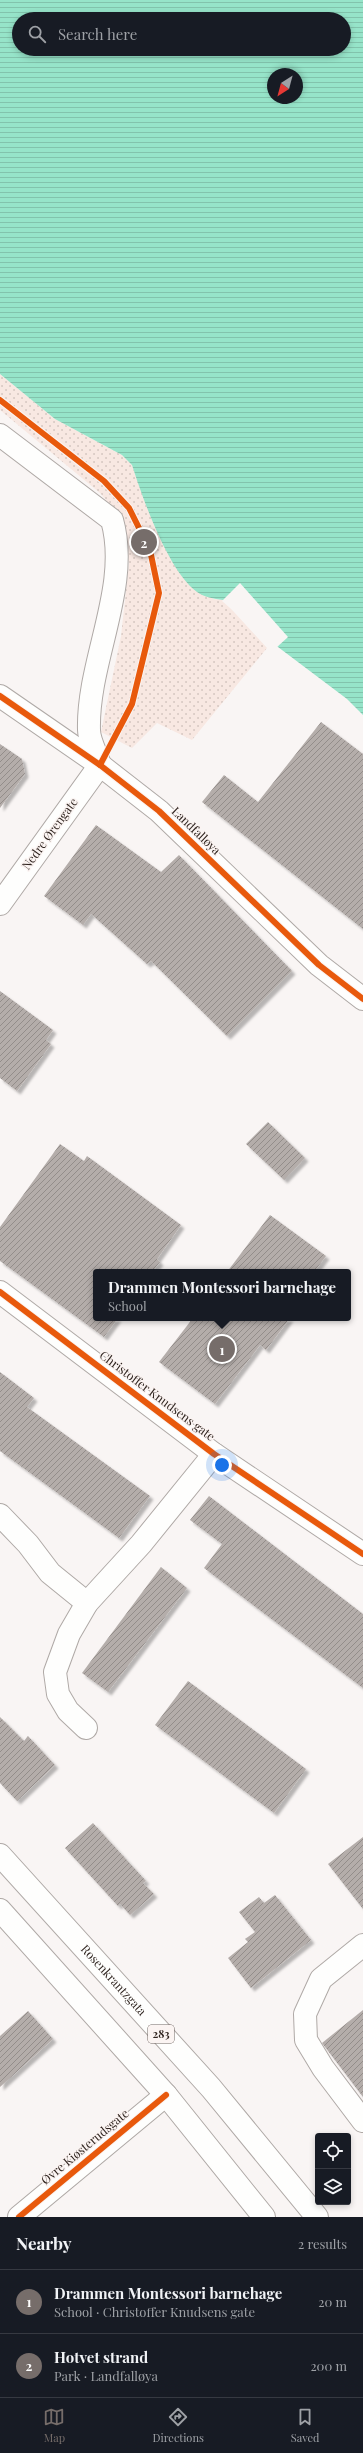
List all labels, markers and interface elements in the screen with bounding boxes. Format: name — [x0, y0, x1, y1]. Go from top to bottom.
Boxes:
search box — [12, 12, 351, 56]
icon: search — [26, 23, 48, 45]
text: Search here — [58, 24, 137, 44]
north arrow — [267, 68, 303, 104]
pin: 2 — [131, 527, 157, 557]
street label: Nedre Ørengate — [18, 794, 81, 873]
street label: Landfalløya — [169, 803, 225, 858]
popup — [93, 1269, 351, 1321]
text: Drammen Montessori barnehage — [108, 1277, 336, 1297]
text: School — [108, 1297, 147, 1314]
pin: 1 — [209, 1334, 235, 1364]
street label: Christoffer Knudsens gate — [97, 1347, 219, 1444]
your location — [212, 1455, 232, 1475]
street label: Rosenkrantzgata — [78, 1941, 150, 2019]
road number: 283 — [148, 2025, 174, 2043]
street label: Øvre Kiøsterudsgate — [37, 2105, 132, 2188]
map controls — [315, 2133, 351, 2205]
button: locate — [315, 2133, 351, 2169]
button: layers — [315, 2169, 351, 2205]
text: Nearby — [16, 2232, 71, 2254]
text: 2 results — [298, 2235, 347, 2252]
text: Drammen Montessori barnehage — [54, 2283, 282, 2303]
text: 1 — [27, 2293, 31, 2310]
text: 20 m — [318, 2293, 347, 2310]
text: School · Christoffer Knudsens gate — [54, 2303, 255, 2320]
text: Hotvet strand — [54, 2347, 148, 2367]
text: 2 — [26, 2357, 32, 2374]
text: 200 m — [310, 2357, 347, 2374]
text: Park · Landfalløya — [54, 2367, 158, 2384]
tab: Map — [43, 2406, 65, 2445]
tab: Directions — [152, 2406, 204, 2445]
tab: Saved — [291, 2406, 319, 2445]

